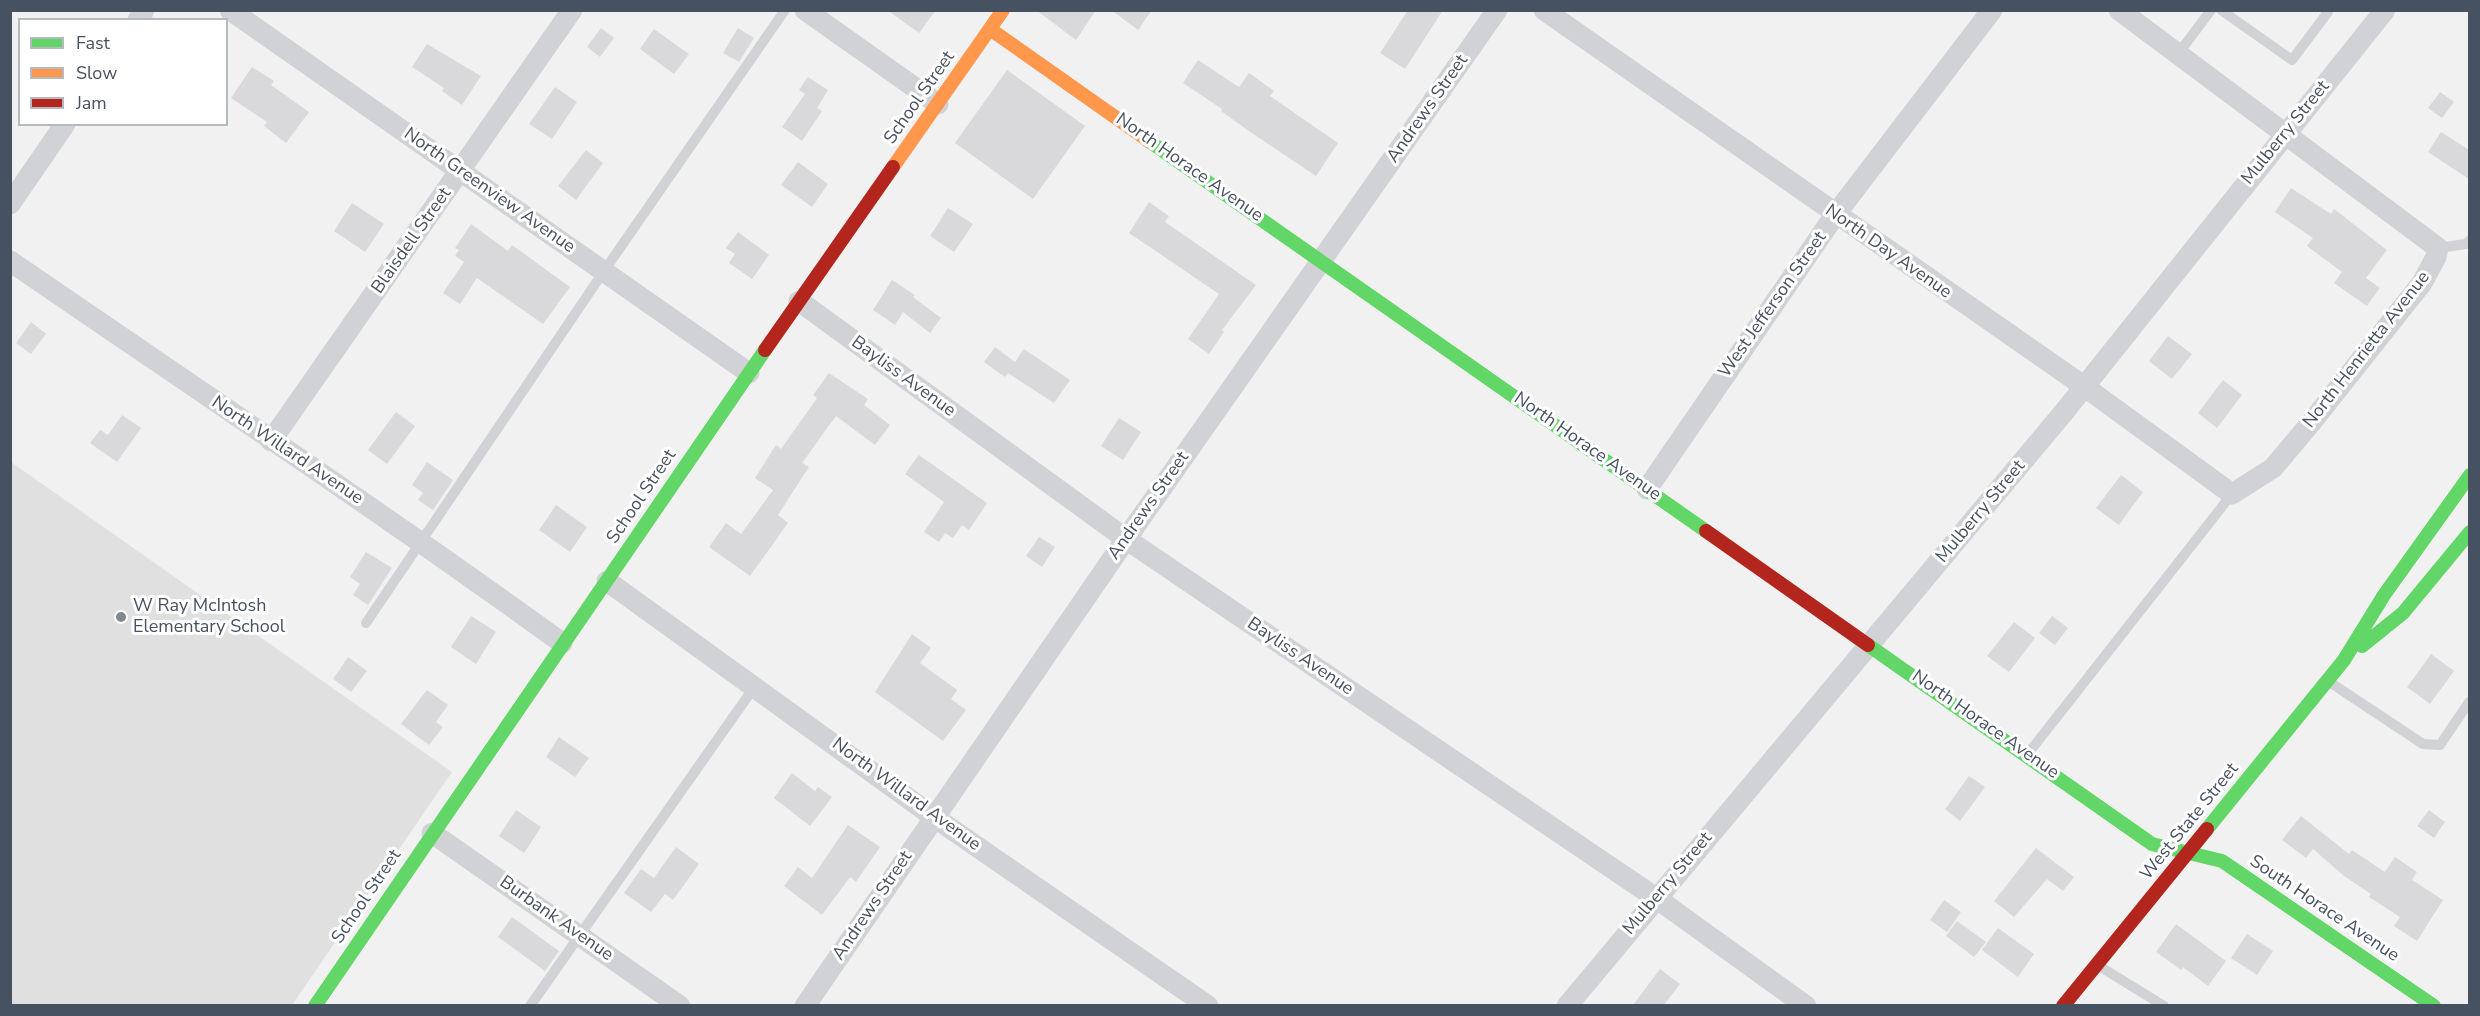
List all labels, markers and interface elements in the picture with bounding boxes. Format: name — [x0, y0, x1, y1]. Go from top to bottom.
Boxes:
legend — [18, 18, 228, 126]
text: Fast — [76, 31, 110, 55]
street label: School Street — [880, 47, 960, 149]
street label: Andrews Street — [1383, 51, 1473, 167]
text: Slow — [76, 61, 117, 85]
street label: Mulberry Street — [2238, 77, 2334, 189]
text: Jam — [76, 91, 107, 115]
street label: North Horace Avenue — [1111, 109, 1267, 227]
street label: North Greenview Avenue — [399, 124, 579, 258]
street label: Blaisdell Street — [367, 184, 457, 298]
street label: North Day Avenue — [1821, 200, 1955, 304]
street label: West Jefferson Street — [1714, 228, 1832, 382]
street label: North Henrietta Avenue — [2299, 267, 2435, 433]
street label: Bayliss Avenue — [847, 332, 959, 422]
street label: North Horace Avenue — [1509, 388, 1665, 506]
street label: North Willard Avenue — [207, 392, 367, 510]
street label: School Street — [603, 446, 681, 548]
street label: Andrews Street — [1104, 448, 1194, 564]
street label: Mulberry Street — [1932, 456, 2030, 568]
place label: W Ray McIntosh Elementary School — [133, 596, 285, 638]
marker: W Ray McIntosh Elementary School — [114, 610, 128, 624]
street label: Bayliss Avenue — [1243, 613, 1357, 701]
street label: North Horace Avenue — [1907, 666, 2063, 784]
street label: North Willard Avenue — [828, 734, 984, 856]
street label: West State Street — [2136, 759, 2244, 885]
street label: Mulberry Street — [1619, 828, 1717, 940]
street label: School Street — [328, 846, 406, 948]
street label: Andrews Street — [829, 847, 917, 965]
street label: South Horace Avenue — [2245, 851, 2403, 967]
street label: Burbank Avenue — [495, 872, 617, 966]

